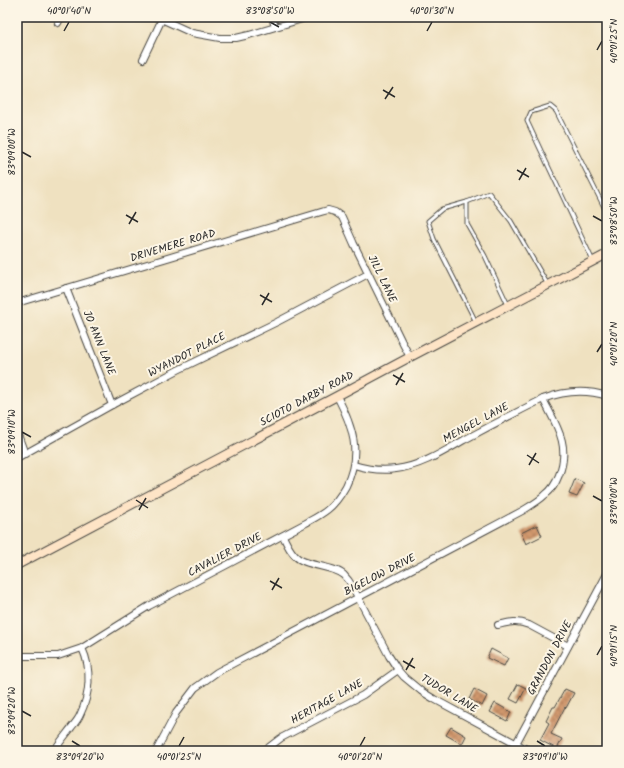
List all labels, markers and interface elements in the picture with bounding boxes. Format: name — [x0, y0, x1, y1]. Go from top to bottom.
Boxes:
text: 40°01'40"N — [47, 3, 91, 19]
text: 83°08'50"W — [245, 3, 295, 19]
text: 40°01'30"N — [410, 3, 454, 19]
text: 40°01'25"N — [606, 18, 622, 63]
text: 83°09'00"W — [4, 128, 20, 176]
text: 83°08'50"W — [606, 196, 622, 246]
street label: DRIVEMERE ROAD — [128, 224, 218, 268]
street label: JILL LANE — [363, 252, 402, 307]
street label: JO ANN LANE — [78, 308, 120, 379]
text: 40°01'20"N — [606, 322, 622, 366]
street label: WYANDOT PLACE — [145, 327, 229, 382]
street label: SCIOTO DARBY ROAD — [257, 367, 357, 431]
street label: MENGEL LANE — [440, 398, 513, 448]
text: 83°09'10"W — [4, 409, 20, 455]
text: 83°09'00"W — [606, 477, 622, 525]
street label: CAVALIER DRIVE — [185, 528, 266, 582]
street label: BIGELOW DRIVE — [341, 549, 420, 601]
street label: GRANDON DRIVE — [523, 617, 578, 699]
text: 40°01'15"N — [606, 625, 622, 667]
street label: TUDOR LANE — [417, 670, 481, 718]
street label: HERITAGE LANE — [287, 674, 367, 729]
text: 83°09'20"W — [4, 687, 20, 735]
text: 83°09'20"W — [56, 749, 104, 765]
text: 40°01'25"N — [157, 749, 202, 765]
text: 40°01'20"N — [338, 749, 382, 765]
text: 83°09'10"W — [522, 749, 568, 765]

